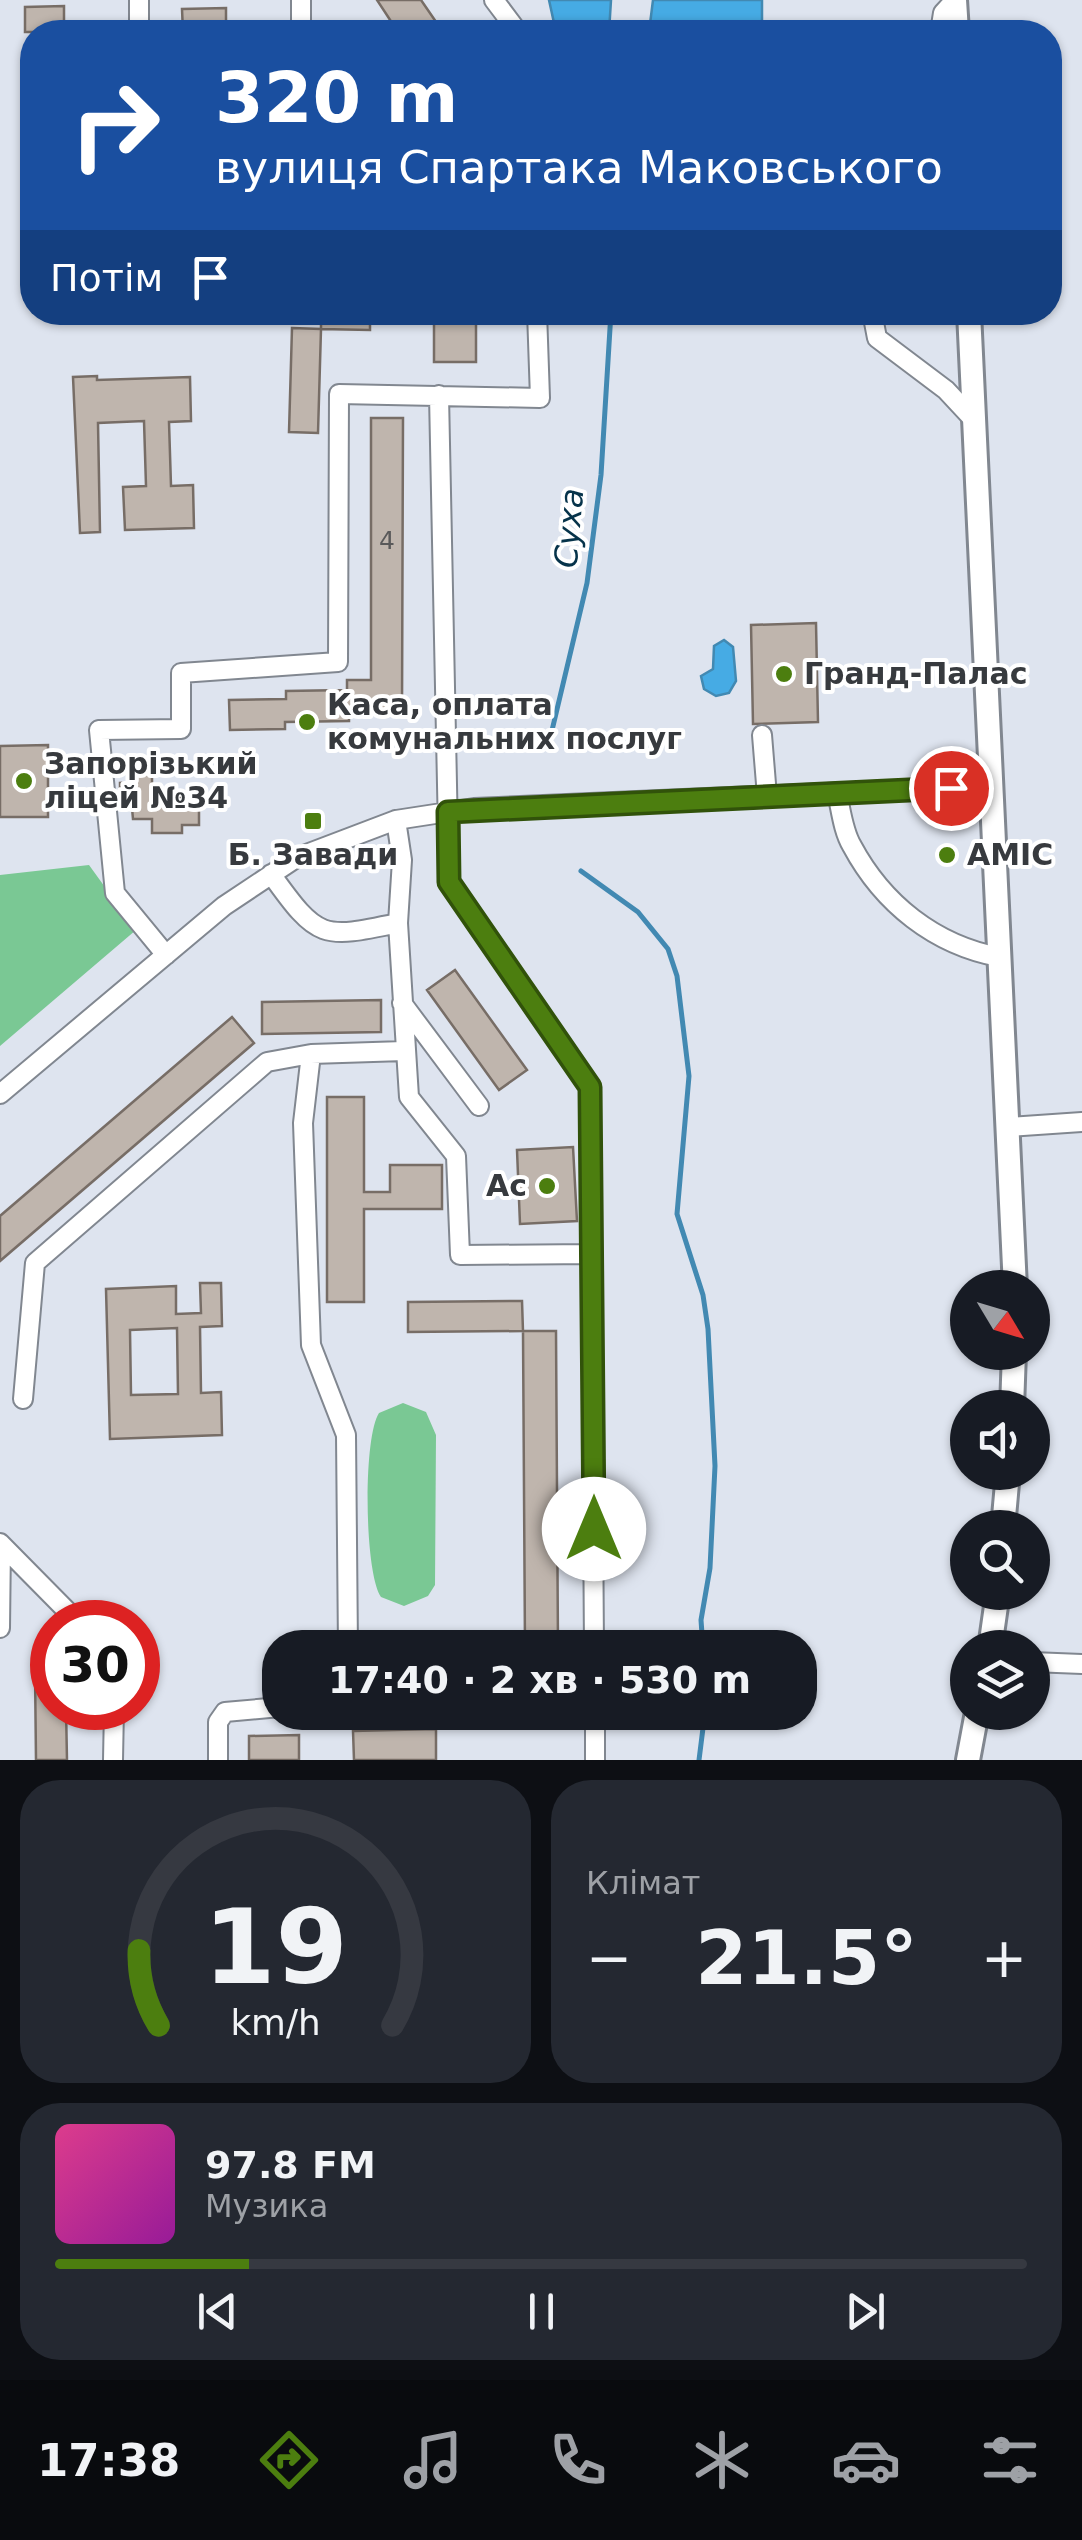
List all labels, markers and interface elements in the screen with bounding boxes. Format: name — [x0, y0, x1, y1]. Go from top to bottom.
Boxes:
text: 320 m — [215, 57, 458, 139]
icon: right — [50, 60, 180, 190]
text: вулиця Спартака Маковського — [215, 141, 943, 194]
icon: arrive — [183, 250, 238, 305]
text: Потім — [50, 256, 163, 300]
water label: Суха — [547, 487, 591, 569]
house number: 4 — [379, 526, 395, 555]
place label: Гранд-Палас — [804, 656, 1028, 691]
marker: Гранд-Палас — [773, 663, 795, 685]
place label: Каса, оплата комунальних послуг — [327, 687, 682, 756]
marker: Каса, оплата комунальних послуг — [296, 711, 318, 733]
place label: Запорізький ліцей №34 — [44, 746, 257, 815]
pin — [909, 746, 994, 831]
icon: arrive — [924, 761, 979, 816]
marker: Запорізький ліцей №34 — [13, 770, 35, 792]
marker: Б. Завади — [302, 810, 324, 832]
place label: Б. Завади — [228, 837, 398, 872]
place label: AMIC — [967, 837, 1053, 872]
marker: AMIC — [936, 844, 958, 866]
place label: Ас — [486, 1168, 527, 1203]
marker: Ас — [536, 1175, 558, 1197]
north arrow — [950, 1270, 1050, 1370]
map controls — [950, 1270, 1050, 1730]
button: sound — [950, 1390, 1050, 1490]
position arrow — [542, 1477, 646, 1581]
button: search — [950, 1510, 1050, 1610]
speed limit sign: 30 — [30, 1600, 160, 1730]
button: layers — [950, 1630, 1050, 1730]
text: 17:40 · 2 хв · 530 m — [328, 1658, 751, 1702]
text: Клімат — [586, 1864, 700, 1902]
text: 19 — [203, 1886, 348, 2008]
text: 21.5° — [695, 1914, 918, 2002]
text: − — [586, 1926, 632, 1990]
text: + — [981, 1926, 1027, 1990]
text: km/h — [230, 2002, 321, 2043]
text: 97.8 FM — [205, 2143, 376, 2187]
text: Музика — [205, 2187, 328, 2225]
icon: previous — [190, 2284, 245, 2339]
icon: pause — [514, 2284, 569, 2339]
icon: next — [838, 2284, 893, 2339]
icon: directions — [254, 2425, 324, 2495]
icon: music — [398, 2425, 468, 2495]
icon: phone — [543, 2425, 613, 2495]
icon: climate — [687, 2425, 757, 2495]
icon: car — [831, 2425, 901, 2495]
icon: filters — [975, 2425, 1045, 2495]
text: 17:38 — [37, 2434, 180, 2487]

